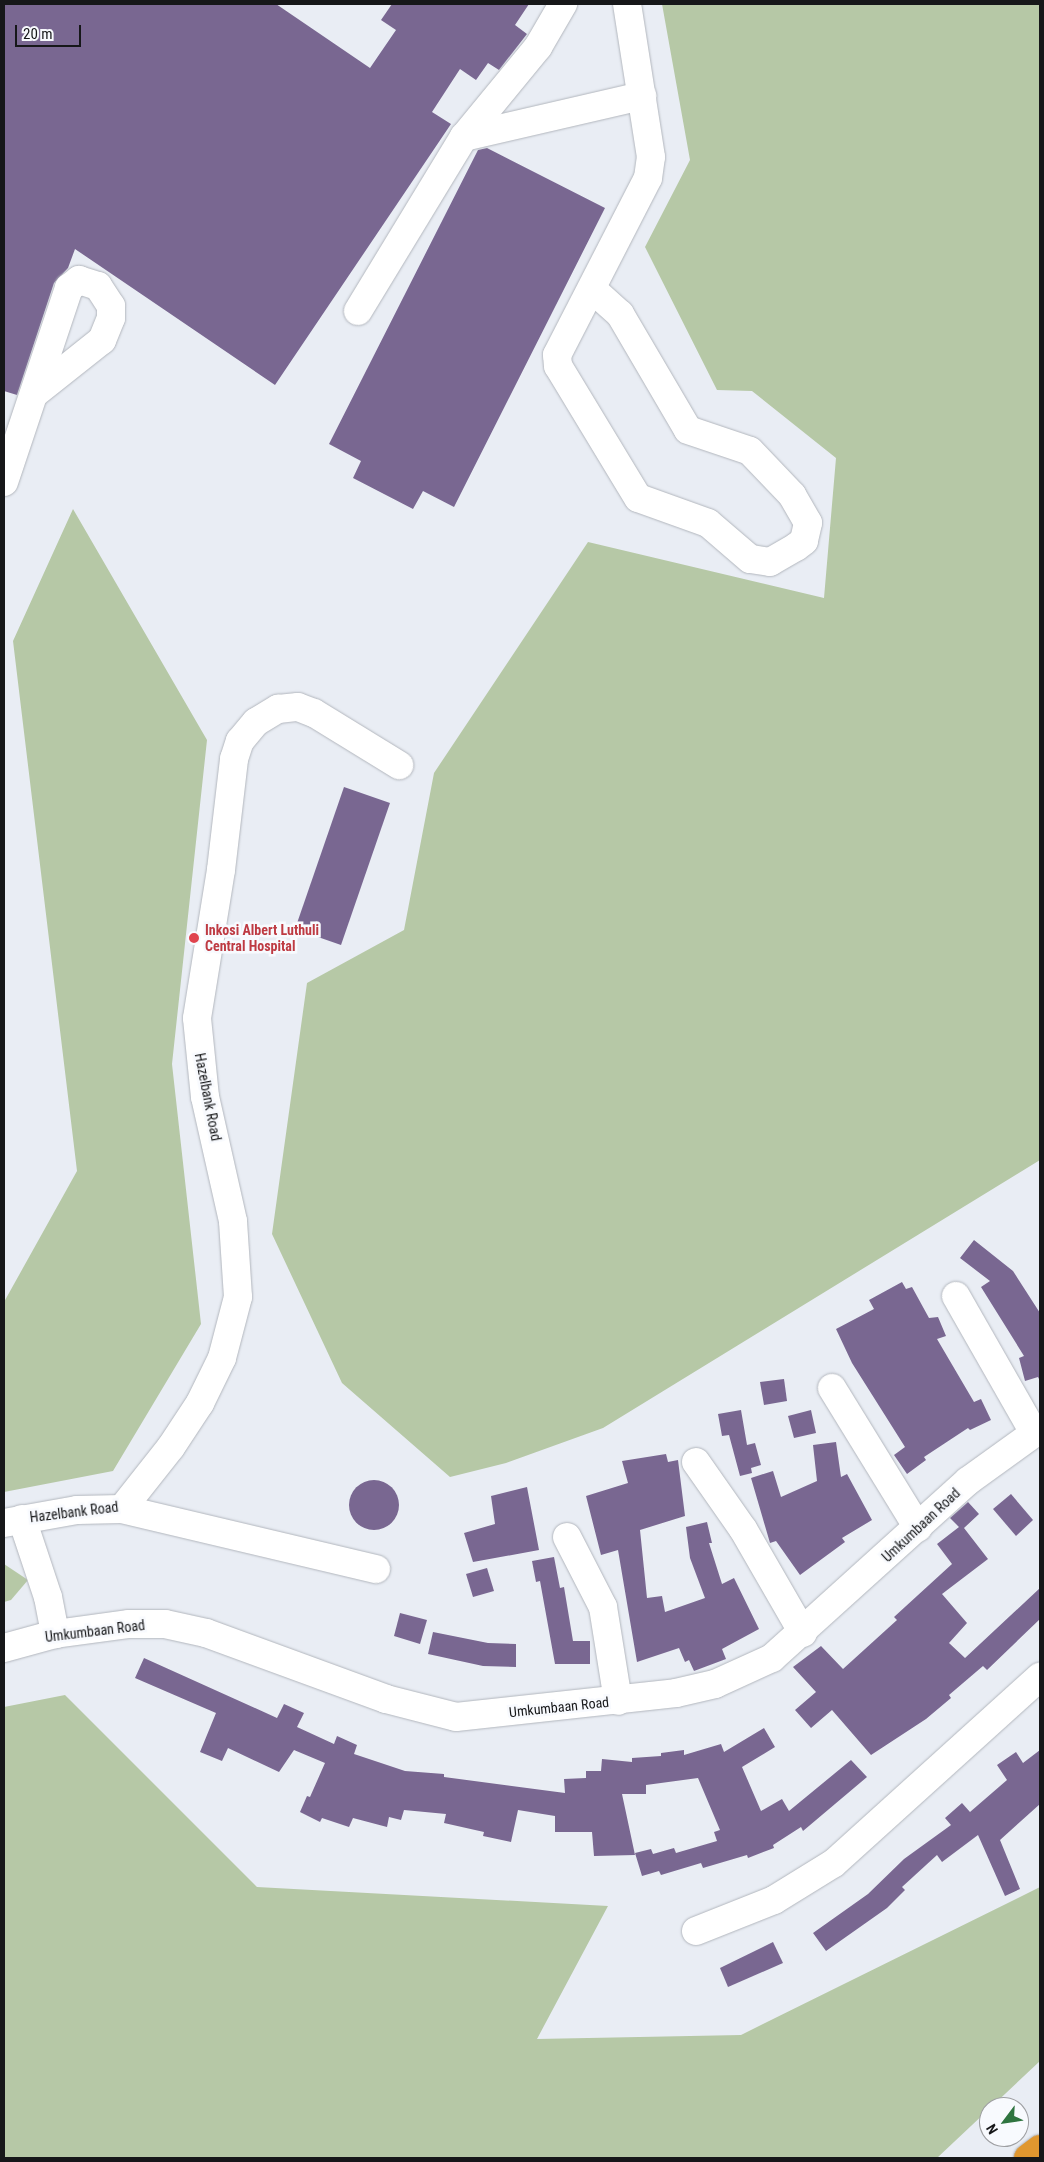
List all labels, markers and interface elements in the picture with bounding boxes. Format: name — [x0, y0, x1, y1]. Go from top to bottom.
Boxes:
scale bar — [18, 15, 84, 47]
text: 20 m — [23, 25, 53, 43]
place label: Inkosi Albert Luthuli Central Hospital — [205, 922, 319, 954]
marker: Inkosi Albert Luthuli Central Hospital — [187, 931, 201, 945]
street label: Hazelbank Road — [191, 1052, 225, 1142]
street label: Umkumbaan Road — [879, 1485, 963, 1565]
street label: Hazelbank Road — [29, 1498, 119, 1526]
street label: Umkumbaan Road — [44, 1617, 146, 1645]
street label: Umkumbaan Road — [508, 1693, 610, 1721]
north arrow — [979, 2097, 1029, 2147]
text: N — [983, 2121, 1001, 2137]

